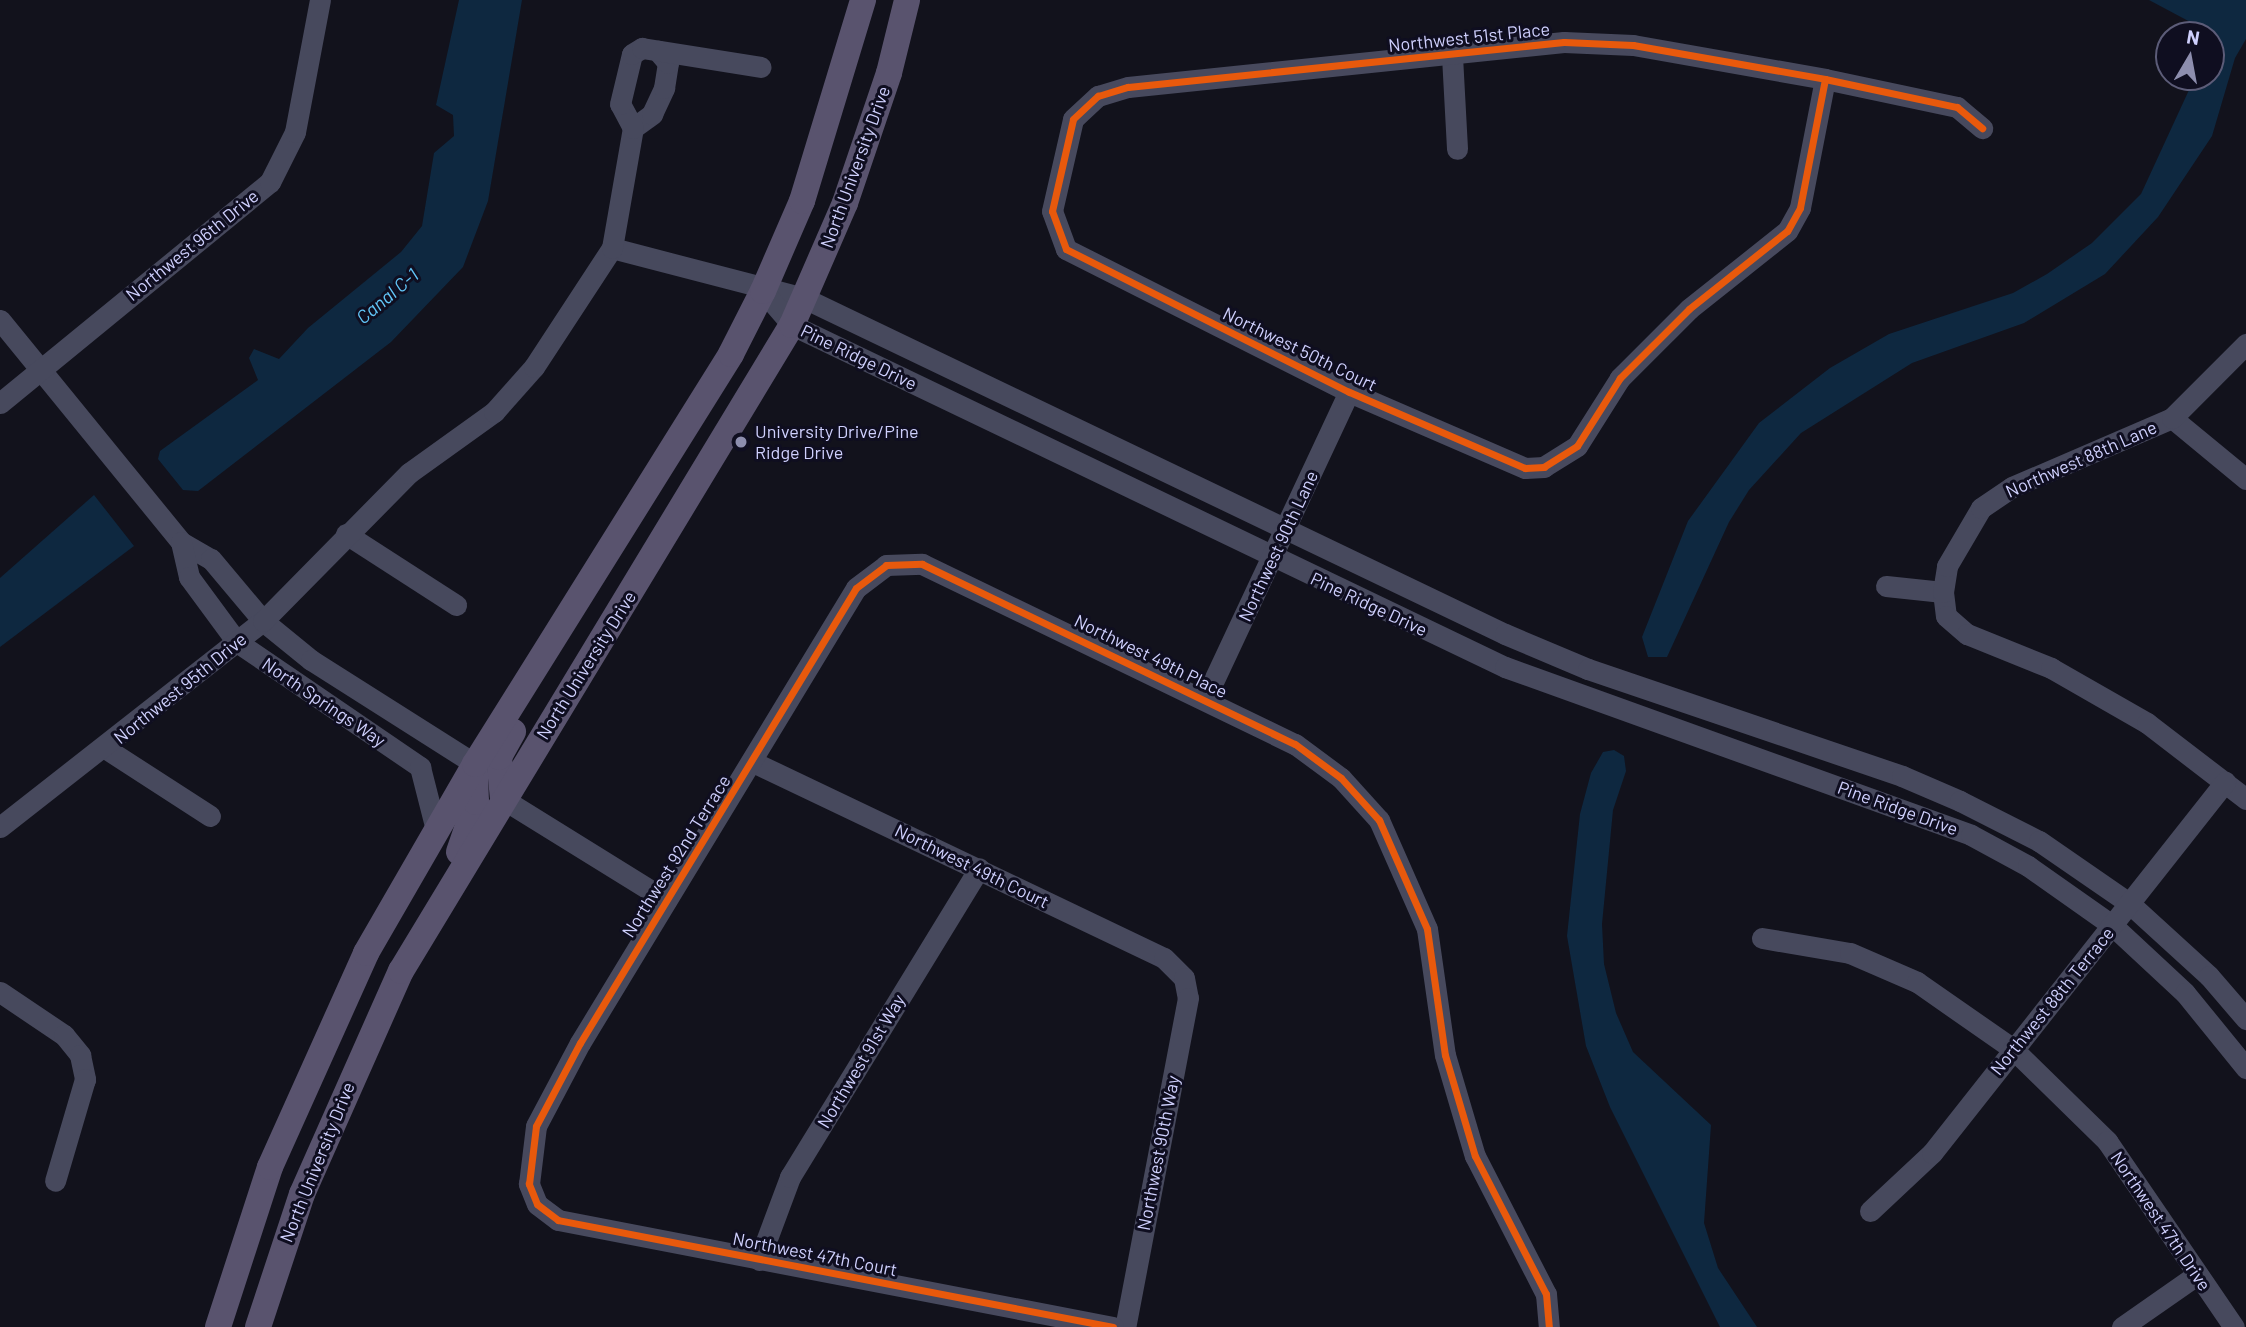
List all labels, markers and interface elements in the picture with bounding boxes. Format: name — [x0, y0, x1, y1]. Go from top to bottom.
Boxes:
street label: Northwest 51st Place — [1387, 18, 1551, 56]
north arrow — [2155, 21, 2225, 91]
text: N — [2185, 24, 2202, 49]
street label: North University Drive — [816, 83, 894, 251]
street label: Northwest 96th Drive — [121, 185, 263, 305]
water label: Canal C-1 — [351, 264, 423, 328]
street label: Northwest 50th Court — [1219, 302, 1381, 396]
street label: Pine Ridge Drive — [797, 320, 921, 394]
street label: Northwest 88th Lane — [2002, 416, 2160, 502]
place label: University Drive/Pine Ridge Drive — [755, 421, 919, 464]
marker: University Drive/Pine Ridge Drive — [733, 434, 749, 450]
street label: Northwest 90th Lane — [1234, 467, 1322, 625]
street label: Pine Ridge Drive — [1307, 568, 1431, 640]
street label: North University Drive — [532, 587, 640, 743]
street label: Northwest 49th Place — [1071, 610, 1231, 702]
street label: Northwest 95th Drive — [109, 628, 251, 748]
street label: North Springs Way — [258, 653, 390, 751]
street label: Northwest 92nd Terrace — [617, 771, 735, 941]
street label: Pine Ridge Drive — [1835, 776, 1961, 840]
street label: Northwest 49th Court — [891, 819, 1053, 913]
street label: Northwest 88th Terrace — [1986, 923, 2118, 1079]
street label: Northwest 91st Way — [813, 990, 909, 1132]
street label: Northwest 90th Way — [1132, 1074, 1184, 1232]
street label: North University Drive — [275, 1079, 359, 1245]
street label: Northwest 47th Drive — [2106, 1147, 2216, 1295]
street label: Northwest 47th Court — [731, 1227, 899, 1281]

